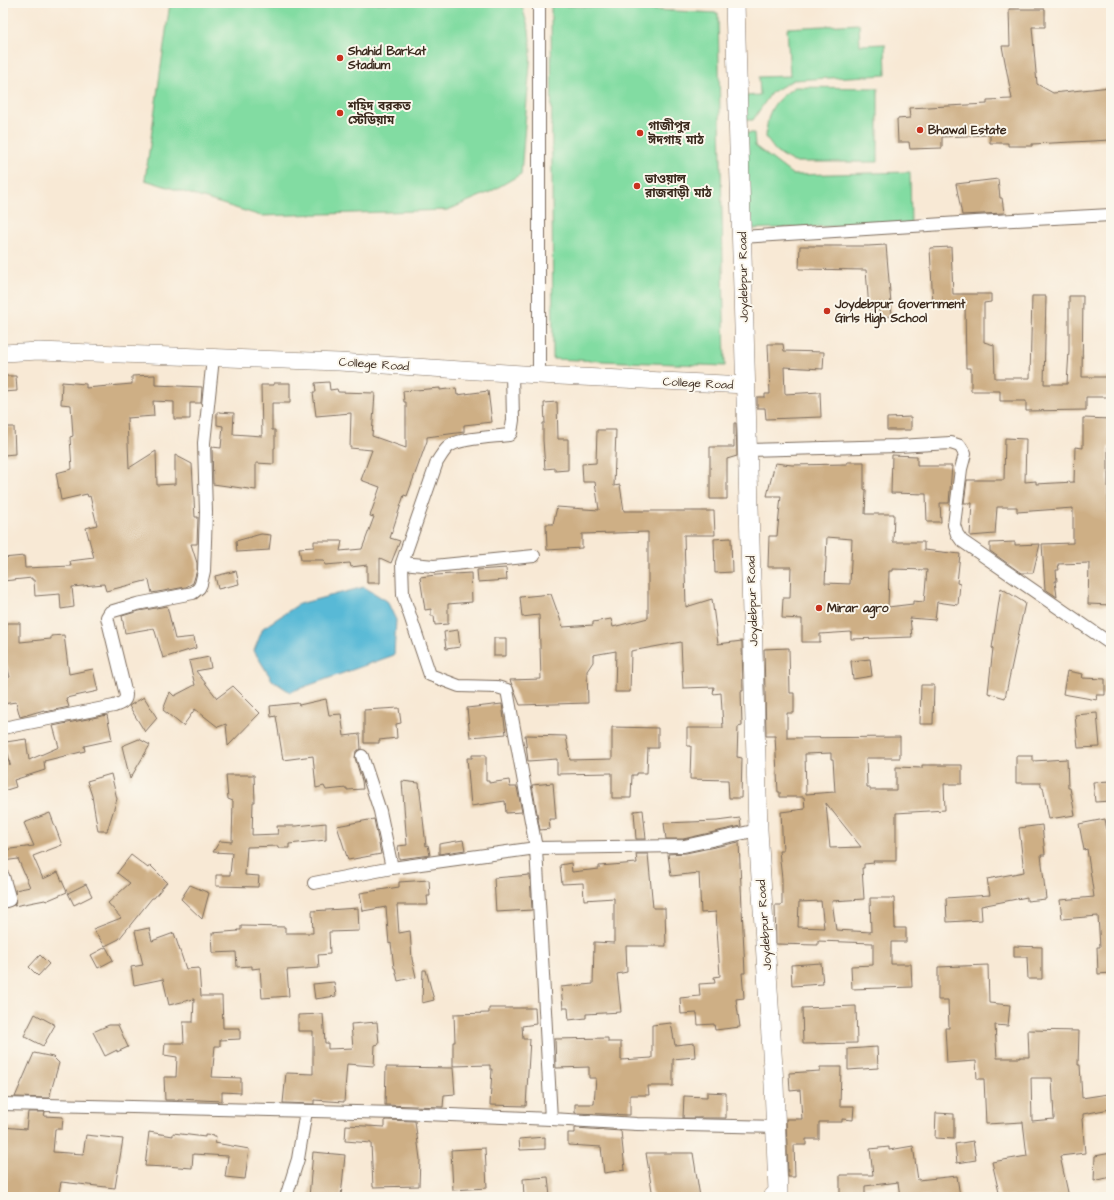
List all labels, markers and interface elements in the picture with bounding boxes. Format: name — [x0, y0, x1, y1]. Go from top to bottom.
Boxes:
place label: Shahid Barkat Stadium — [347, 43, 426, 74]
marker: Shahid Barkat Stadium — [335, 53, 345, 63]
place label: শহিদ বরকত স্টেডিয়াম — [347, 98, 411, 129]
marker: শহিদ বরকত স্টেডিয়াম — [335, 108, 345, 118]
place label: গাজীপুর ঈদগাহ মাঠ — [647, 118, 704, 149]
place label: Bhawal Estate — [928, 122, 1007, 139]
marker: Bhawal Estate — [915, 125, 925, 135]
marker: গাজীপুর ঈদগাহ মাঠ — [635, 128, 645, 138]
place label: ভাওয়াল রাজবাড়ী মাঠ — [644, 171, 712, 202]
marker: ভাওয়াল রাজবাড়ী মাঠ — [632, 181, 642, 191]
street label: Joydebpur Road — [734, 231, 754, 323]
place label: Joydebpur Government Girls High School — [834, 296, 965, 329]
marker: Joydebpur Government Girls High School — [822, 306, 832, 316]
street label: College Road — [338, 354, 410, 376]
street label: College Road — [662, 373, 734, 395]
street label: Joydebpur Road — [742, 555, 764, 647]
place label: Mirar agro — [827, 600, 889, 619]
marker: Mirar agro — [814, 603, 824, 613]
street label: Joydebpur Road — [753, 879, 777, 971]

